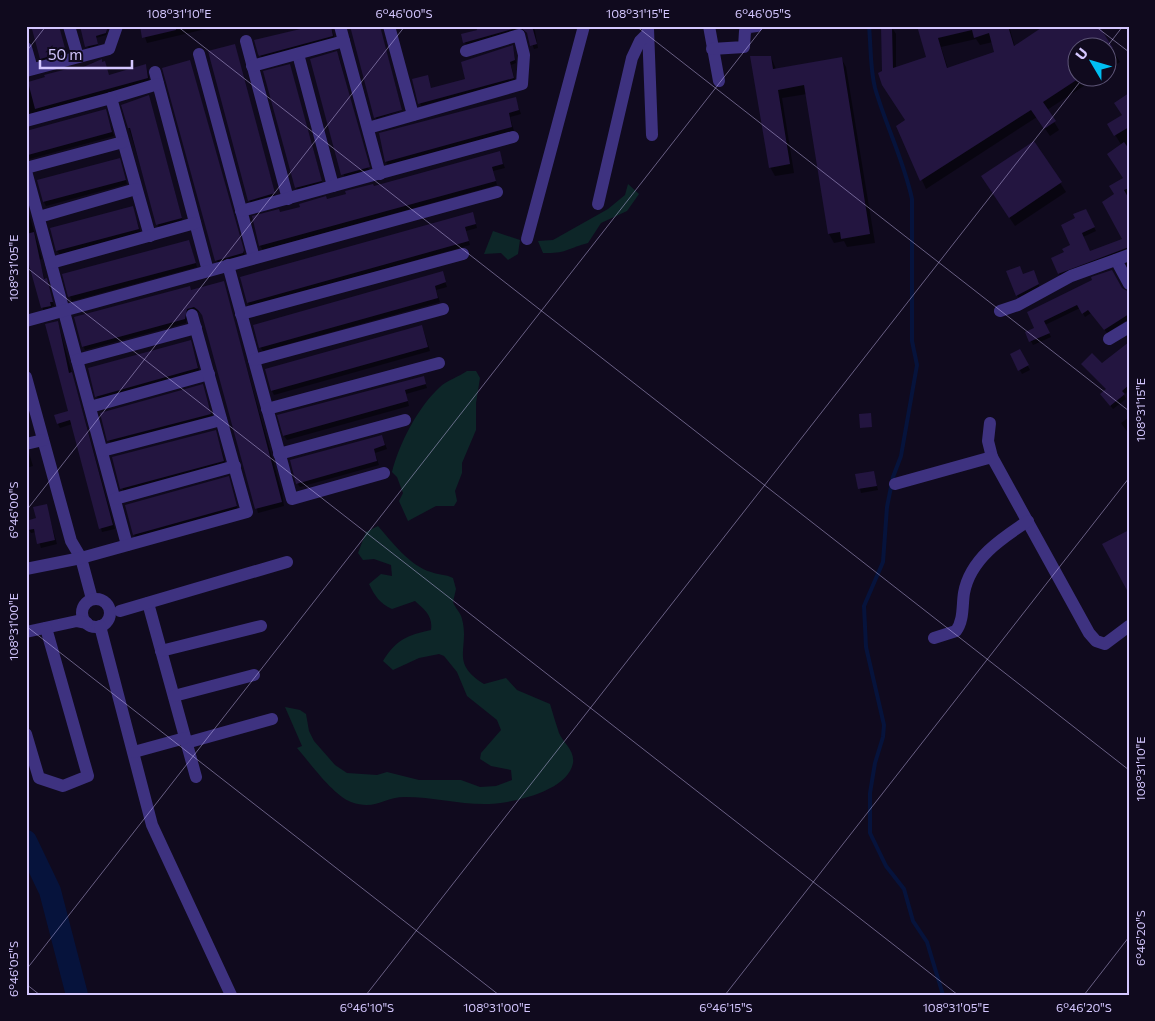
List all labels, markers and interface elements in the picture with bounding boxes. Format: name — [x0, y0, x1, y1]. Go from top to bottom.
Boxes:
text: 108°31'10"E — [147, 6, 211, 20]
text: 6°46'00"S — [376, 6, 432, 20]
text: 108°31'15"E — [606, 6, 670, 20]
text: 6°46'05"S — [735, 6, 791, 20]
scale bar — [40, 38, 132, 70]
north arrow — [1068, 38, 1118, 88]
text: U — [1072, 44, 1091, 63]
text: 50 m — [48, 45, 82, 63]
text: 108°31'05"E — [6, 235, 20, 301]
text: 108°31'15"E — [1133, 378, 1147, 442]
text: 6°46'00"S — [6, 482, 20, 538]
text: 108°31'00"E — [6, 593, 20, 661]
text: 108°31'10"E — [1133, 737, 1147, 801]
text: 6°46'20"S — [1133, 910, 1147, 966]
text: 6°46'05"S — [6, 941, 20, 997]
text: 6°46'10"S — [340, 1000, 394, 1014]
text: 108°31'00"E — [463, 1000, 531, 1014]
text: 6°46'15"S — [699, 1000, 753, 1014]
text: 108°31'05"E — [923, 1000, 989, 1014]
text: 6°46'20"S — [1056, 1000, 1112, 1014]

